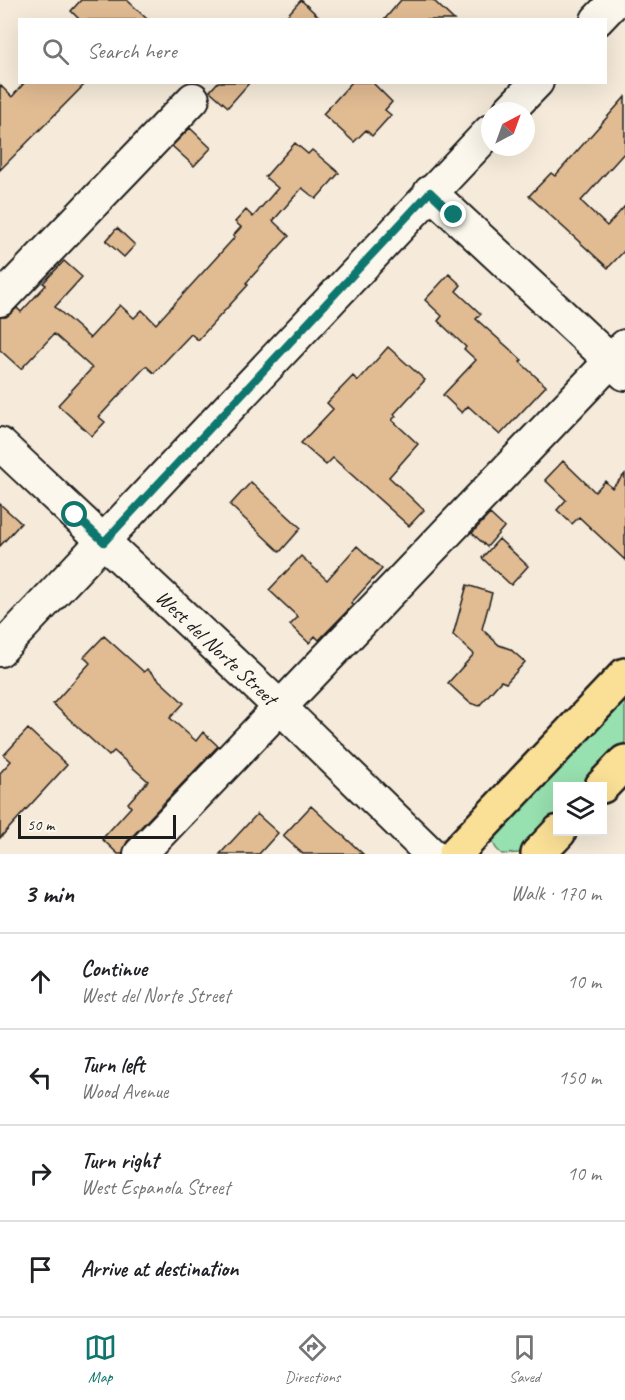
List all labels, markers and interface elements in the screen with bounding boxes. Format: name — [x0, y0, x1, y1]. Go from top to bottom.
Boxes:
search box — [18, 18, 607, 84]
icon: search — [39, 35, 72, 68]
text: Search here — [87, 37, 177, 65]
north arrow — [481, 102, 535, 156]
route end — [440, 201, 466, 227]
route start — [61, 501, 87, 527]
street label: West del Norte Street — [150, 584, 285, 713]
map controls — [553, 782, 607, 836]
button: layers — [553, 782, 607, 836]
scale bar — [18, 812, 176, 840]
text: 50 m — [27, 815, 54, 835]
text: 3 min — [24, 877, 74, 910]
text: Walk · 170 m — [511, 881, 601, 906]
text: Continue — [81, 955, 147, 983]
icon: ahead — [24, 965, 57, 998]
text: 10 m — [567, 969, 601, 994]
text: West del Norte Street — [81, 983, 230, 1008]
text: Turn left — [81, 1051, 145, 1079]
icon: left — [24, 1061, 57, 1094]
text: 150 m — [558, 1065, 601, 1090]
text: Wood Avenue — [81, 1079, 168, 1104]
text: Turn right — [81, 1147, 158, 1175]
icon: right — [24, 1157, 57, 1190]
text: 10 m — [567, 1161, 601, 1186]
text: West Espanola Street — [81, 1175, 230, 1200]
icon: arrive — [24, 1253, 57, 1286]
text: Arrive at destination — [81, 1255, 238, 1283]
tab: Map — [84, 1331, 117, 1387]
tab: Directions — [285, 1331, 340, 1387]
tab: Saved — [508, 1331, 541, 1387]

